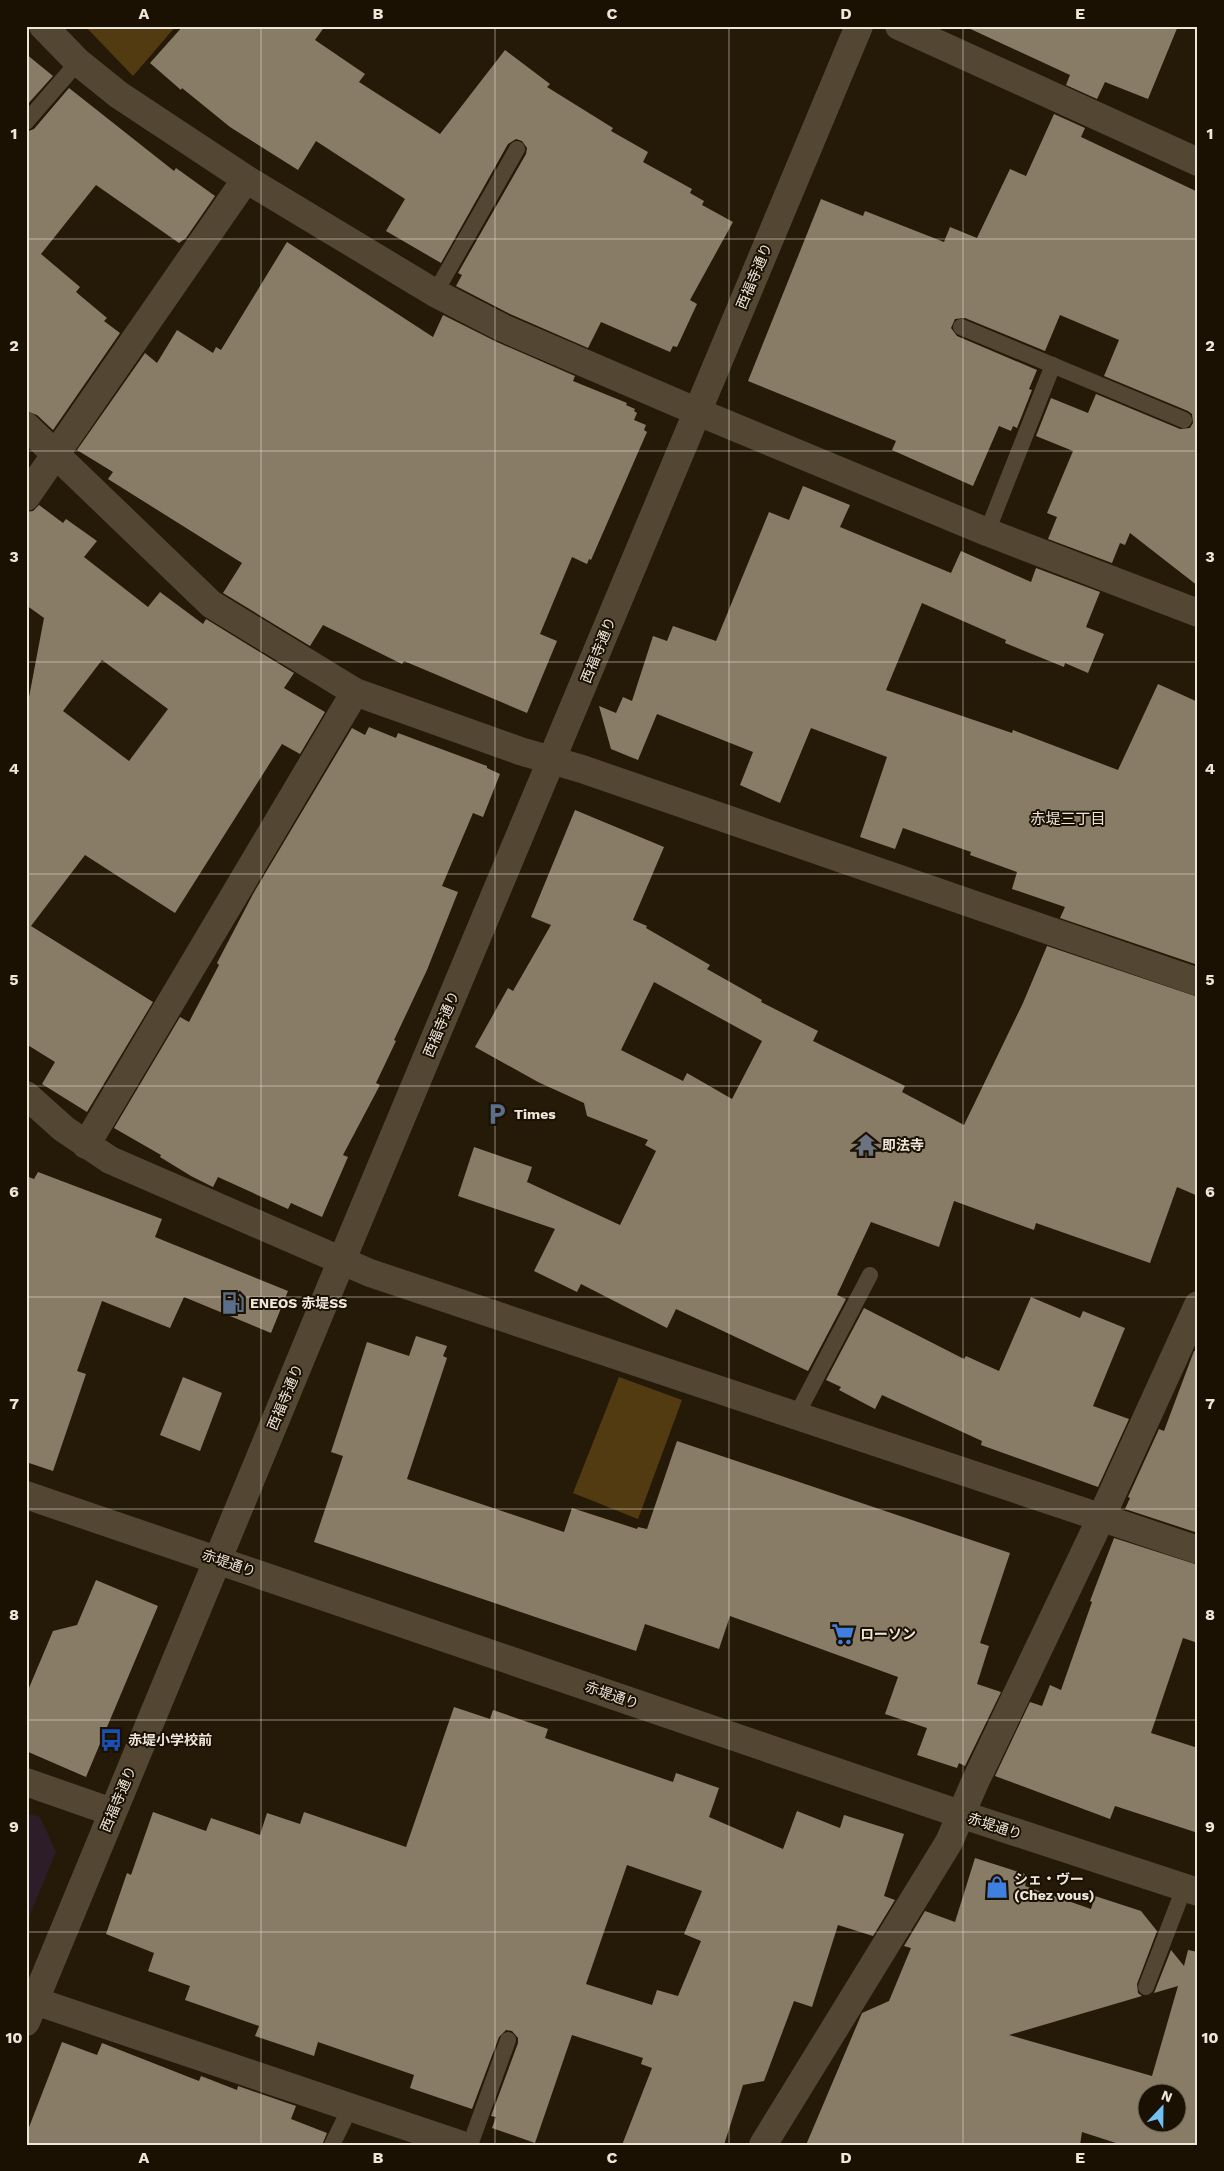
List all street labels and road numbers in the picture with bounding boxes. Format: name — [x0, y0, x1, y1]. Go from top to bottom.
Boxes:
street label: 西福寺通り — [733, 241, 775, 311]
street label: 西福寺通り — [577, 615, 619, 685]
street label: 西福寺通り — [420, 989, 462, 1059]
street label: 西福寺通り — [264, 1362, 306, 1432]
street label: 赤堤通り — [200, 1546, 258, 1580]
street label: 赤堤通り — [583, 1678, 641, 1712]
street label: 西福寺通り — [97, 1764, 139, 1834]
street label: 赤堤通り — [966, 1810, 1024, 1842]

